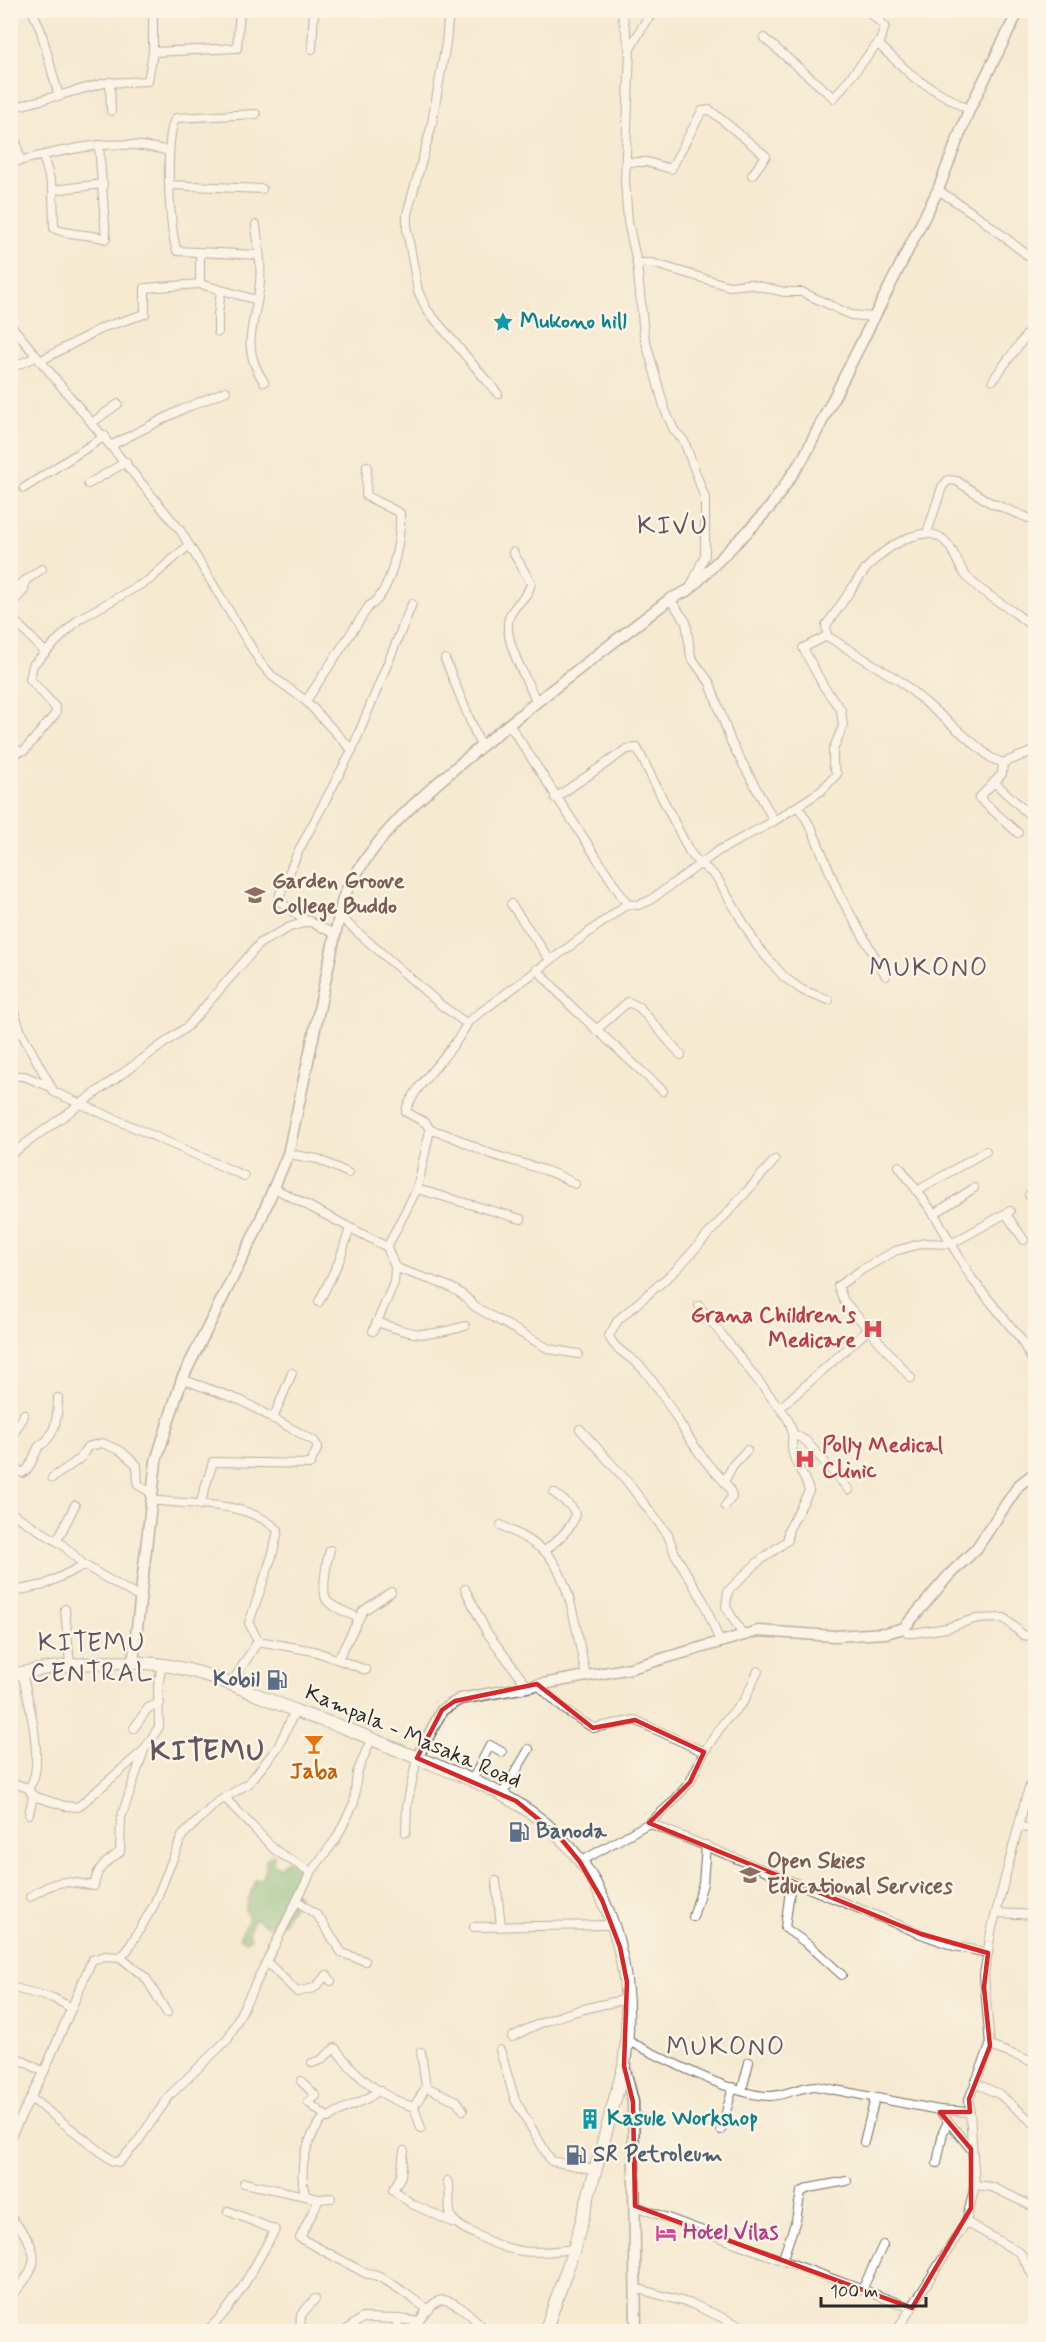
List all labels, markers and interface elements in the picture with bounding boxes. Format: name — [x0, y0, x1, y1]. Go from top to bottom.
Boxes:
place label: Mukono hill — [520, 308, 627, 336]
place icon: Mukono hill — [491, 310, 515, 334]
district label: KIVU — [637, 510, 709, 544]
place label: Garden Groove College Buddo — [272, 868, 405, 922]
school or university icon: Garden Groove College Buddo — [243, 883, 267, 907]
district label: MUKONO — [869, 952, 989, 986]
place label: Grana Children's Medicare — [691, 1302, 856, 1355]
hospital icon: Grana Children's Medicare — [861, 1317, 885, 1341]
place label: Polly Medical Clinic — [822, 1432, 944, 1485]
hospital icon: Polly Medical Clinic — [793, 1447, 817, 1471]
district label: KITEMU CENTRAL — [30, 1627, 154, 1691]
place label: Kobil — [213, 1666, 261, 1694]
fuel station icon: Kobil — [265, 1668, 289, 1692]
street label: Kampala - Masaka Road — [301, 1679, 525, 1795]
bar icon: Jaba — [302, 1732, 326, 1756]
district label: KITEMU — [150, 1734, 266, 1771]
place label: Jaba — [290, 1758, 338, 1786]
place label: Banoda — [536, 1818, 607, 1846]
fuel station icon: Banoda — [507, 1820, 531, 1844]
place label: Open Skies Educational Services — [767, 1848, 953, 1901]
school or university icon: Open Skies Educational Services — [738, 1863, 762, 1887]
district label: MUKONO — [666, 2031, 786, 2065]
place label: Kasule Workshop — [607, 2105, 758, 2133]
building icon: Kasule Workshop — [578, 2107, 602, 2131]
place label: SR Petroleum — [593, 2141, 723, 2169]
fuel station icon: SR Petroleum — [564, 2143, 588, 2167]
place label: Hotel Vilas — [683, 2219, 779, 2247]
hotel icon: Hotel Vilas — [654, 2221, 678, 2245]
scale bar — [821, 2270, 926, 2308]
text: 100 m — [830, 2280, 878, 2304]

